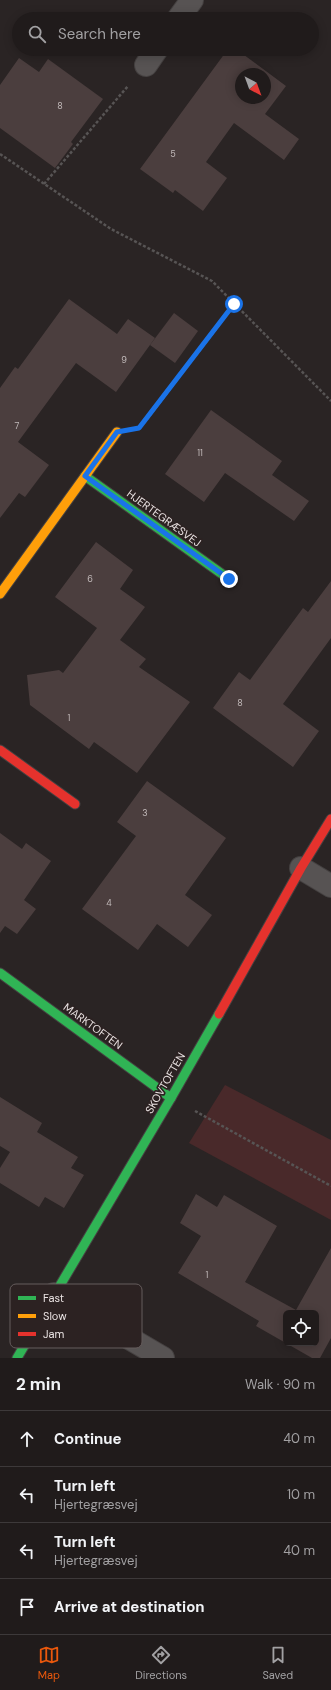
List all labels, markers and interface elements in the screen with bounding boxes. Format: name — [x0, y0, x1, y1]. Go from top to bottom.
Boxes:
search box — [12, 12, 319, 56]
icon: search — [26, 23, 48, 45]
text: Search here — [58, 24, 141, 44]
north arrow — [235, 68, 271, 104]
house number: 8 — [57, 100, 63, 112]
house number: 5 — [170, 148, 176, 160]
route start — [225, 295, 243, 313]
house number: 9 — [121, 354, 127, 366]
house number: 7 — [15, 420, 20, 432]
house number: 11 — [197, 447, 203, 459]
street label: HJERTEGRÆSVEJ — [124, 486, 204, 550]
route end — [220, 570, 238, 588]
house number: 6 — [87, 573, 93, 585]
house number: 8 — [237, 697, 243, 709]
house number: 1 — [68, 712, 71, 724]
house number: 3 — [142, 807, 148, 819]
house number: 4 — [106, 897, 112, 909]
street label: MARKTOFTEN — [61, 1000, 125, 1052]
street label: SKOVTOFTEN — [142, 1050, 188, 1116]
house number: 1 — [206, 1269, 209, 1281]
legend — [10, 1284, 142, 1348]
text: Fast — [43, 1291, 64, 1305]
text: Slow — [43, 1309, 67, 1323]
map controls — [283, 1310, 319, 1346]
button: locate — [283, 1310, 319, 1346]
text: Jam — [43, 1327, 64, 1341]
text: 2 min — [16, 1373, 61, 1395]
text: Walk · 90 m — [245, 1376, 315, 1393]
icon: ahead — [16, 1428, 38, 1450]
text: Continue — [54, 1429, 122, 1449]
text: 40 m — [283, 1430, 315, 1447]
text: Turn left — [54, 1476, 115, 1496]
icon: left — [16, 1484, 38, 1506]
text: 10 m — [287, 1486, 315, 1503]
text: Hjertegræsvej — [54, 1496, 138, 1513]
text: Turn left — [54, 1532, 115, 1552]
icon: left — [16, 1540, 38, 1562]
text: 40 m — [283, 1542, 315, 1559]
text: Hjertegræsvej — [54, 1552, 138, 1569]
icon: arrive — [16, 1596, 38, 1618]
text: Arrive at destination — [54, 1597, 205, 1617]
tab: Map — [38, 1644, 60, 1682]
tab: Directions — [135, 1644, 187, 1682]
tab: Saved — [262, 1644, 293, 1682]

